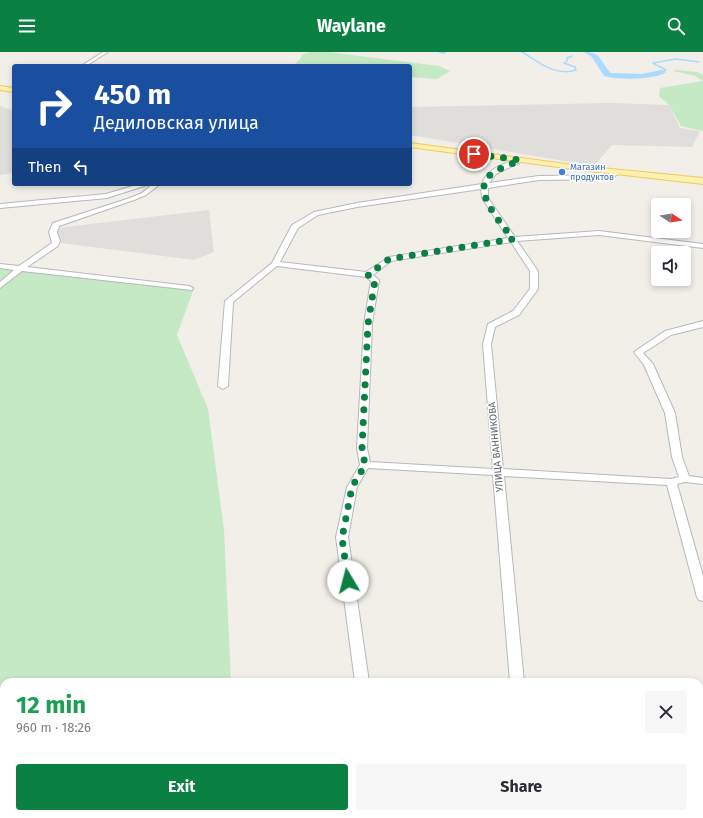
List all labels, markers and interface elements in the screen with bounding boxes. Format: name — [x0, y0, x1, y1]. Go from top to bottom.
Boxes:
icon: menu — [16, 15, 38, 37]
text: Waylane — [317, 15, 386, 37]
icon: search — [665, 15, 687, 37]
text: 450 m — [94, 78, 171, 111]
icon: right — [28, 80, 80, 132]
text: Дедиловская улица — [94, 112, 259, 134]
pin — [457, 137, 491, 171]
icon: arrive — [463, 143, 485, 165]
icon: left — [70, 156, 92, 178]
text: Then — [28, 158, 62, 176]
place label: Магазин продуктов — [570, 162, 614, 182]
marker: Магазин продуктов — [557, 167, 567, 177]
north arrow — [651, 198, 691, 238]
map controls — [651, 198, 691, 286]
button: sound — [651, 246, 691, 286]
street label: УЛИЦА ВАННИКОВА — [486, 401, 506, 492]
position arrow — [327, 560, 369, 602]
text: 12 min — [16, 691, 86, 719]
button: close — [645, 691, 687, 733]
text: 960 m · 18:26 — [16, 720, 91, 735]
button: Exit — [16, 764, 348, 810]
button: Share — [356, 764, 687, 810]

